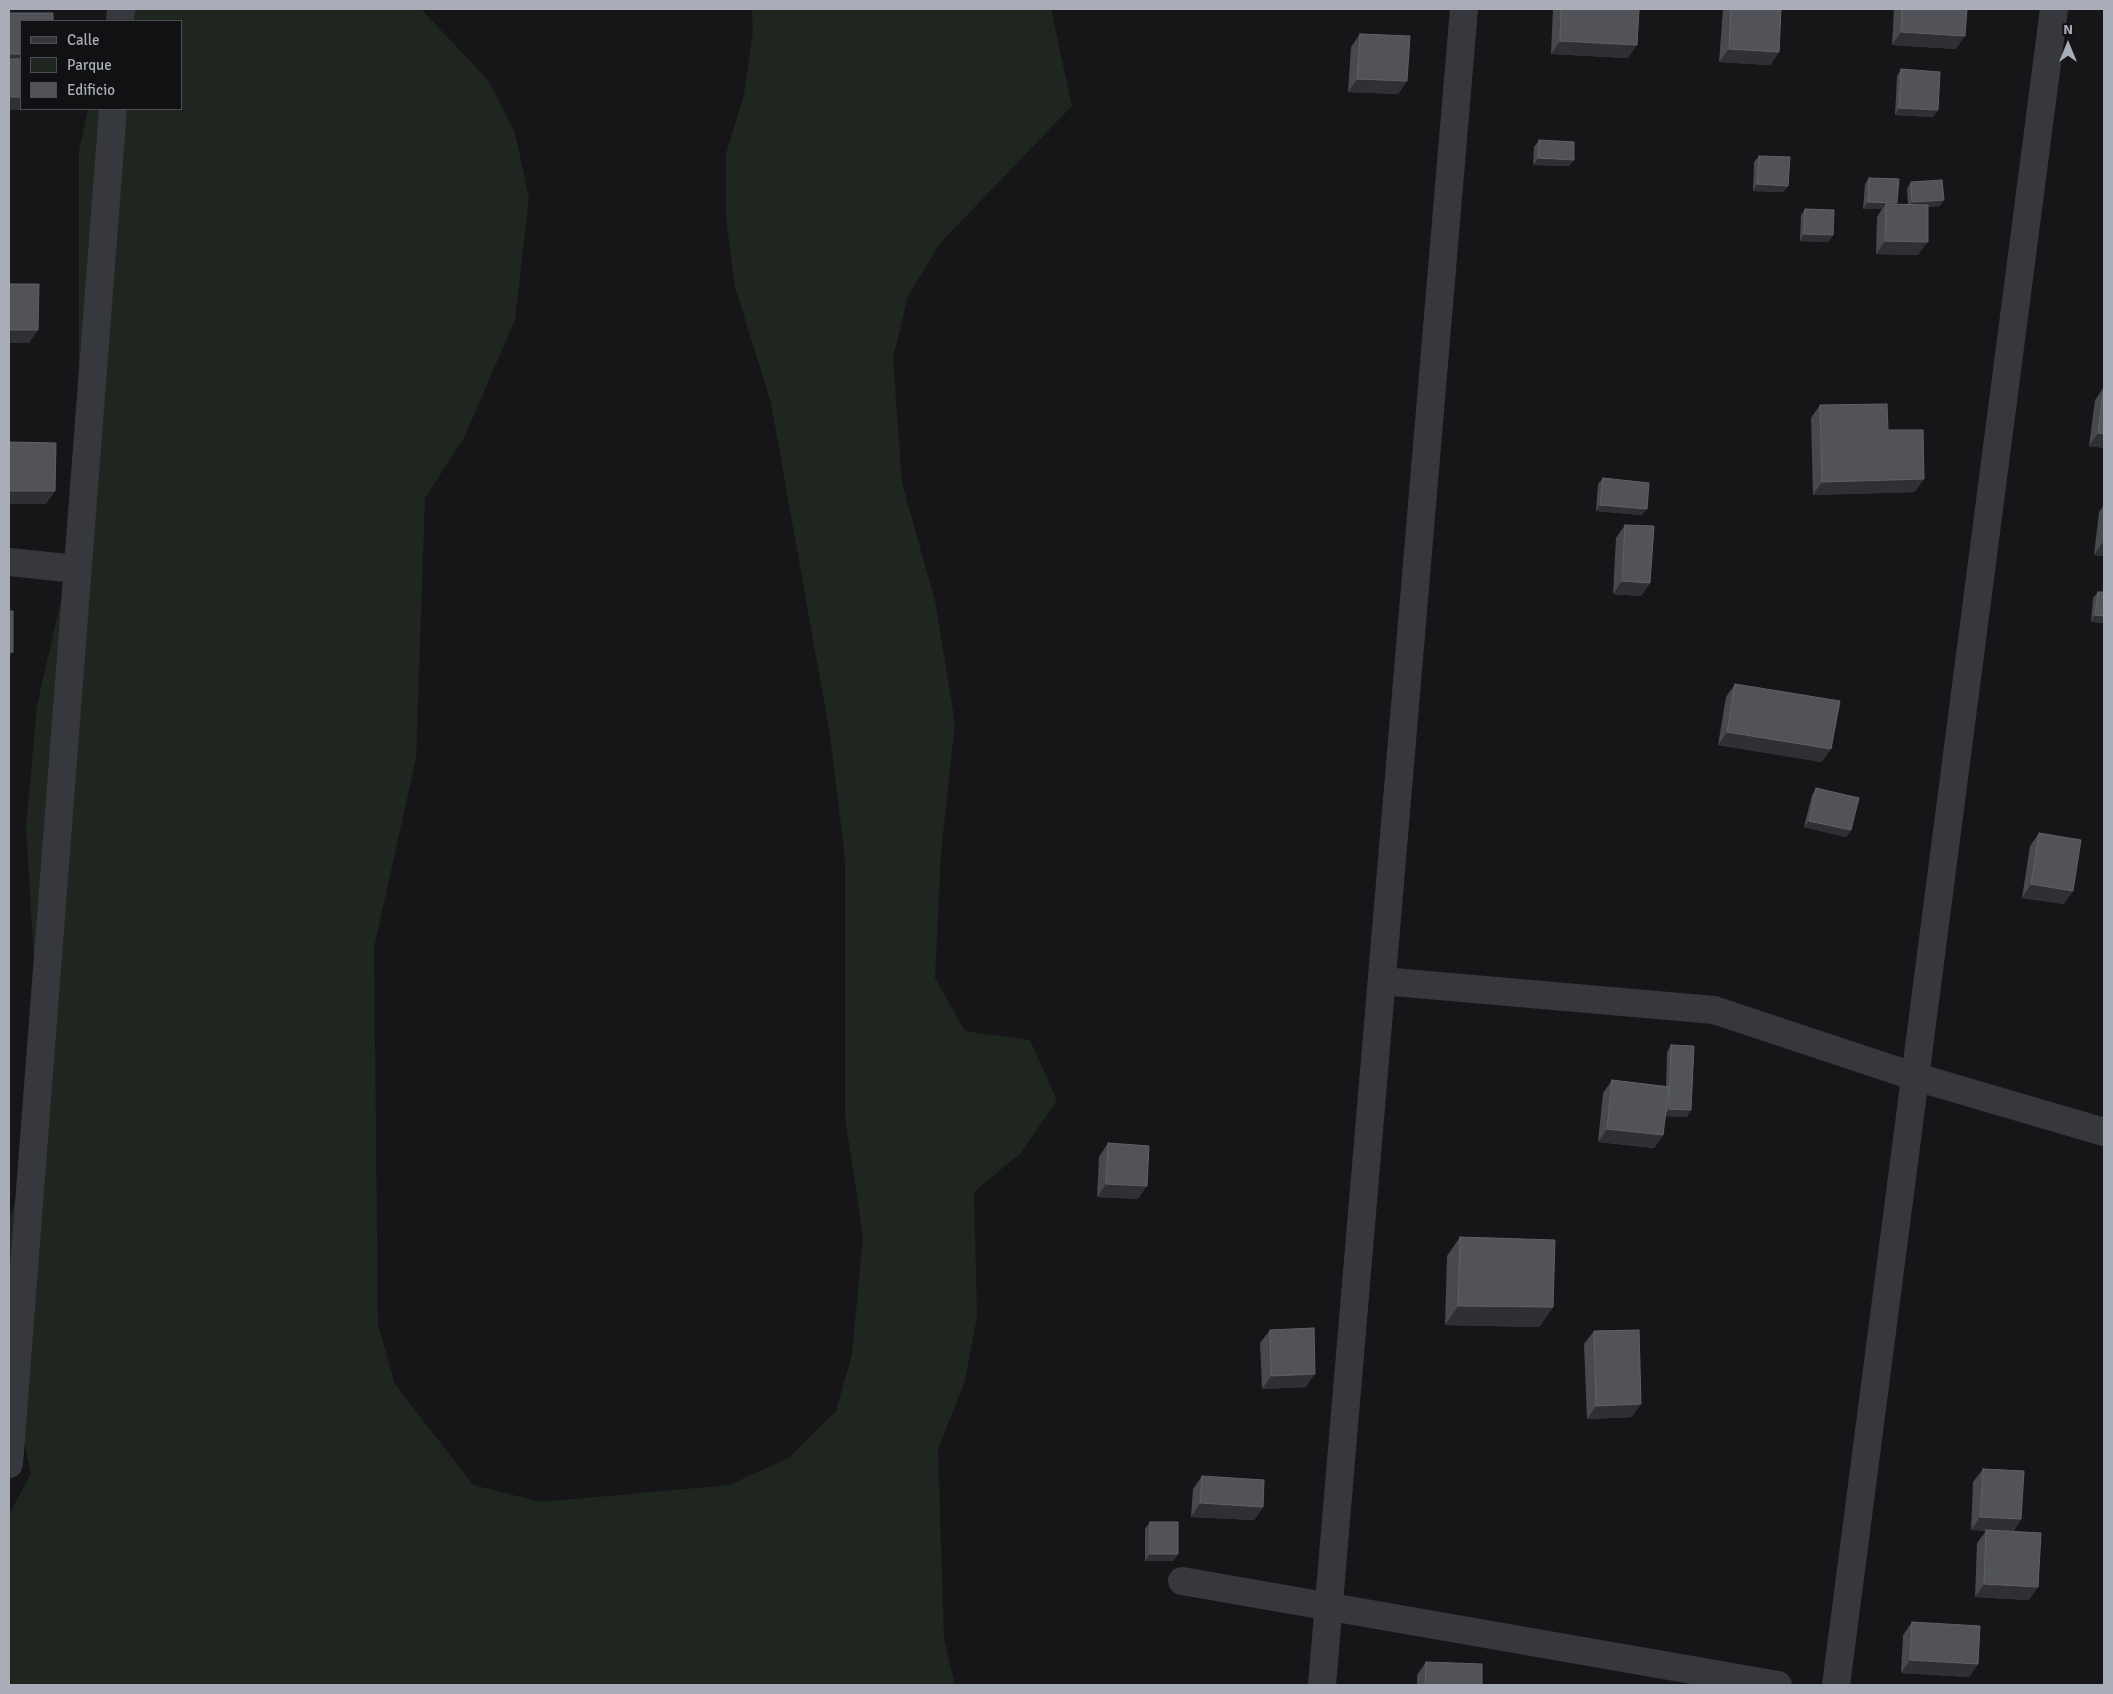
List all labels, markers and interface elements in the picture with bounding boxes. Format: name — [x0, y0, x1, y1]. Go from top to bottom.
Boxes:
legend — [20, 20, 182, 110]
north arrow — [2043, 20, 2093, 70]
text: N — [2063, 21, 2073, 38]
text: Calle — [67, 31, 100, 49]
text: Parque — [67, 56, 112, 74]
text: Edificio — [67, 81, 115, 99]

